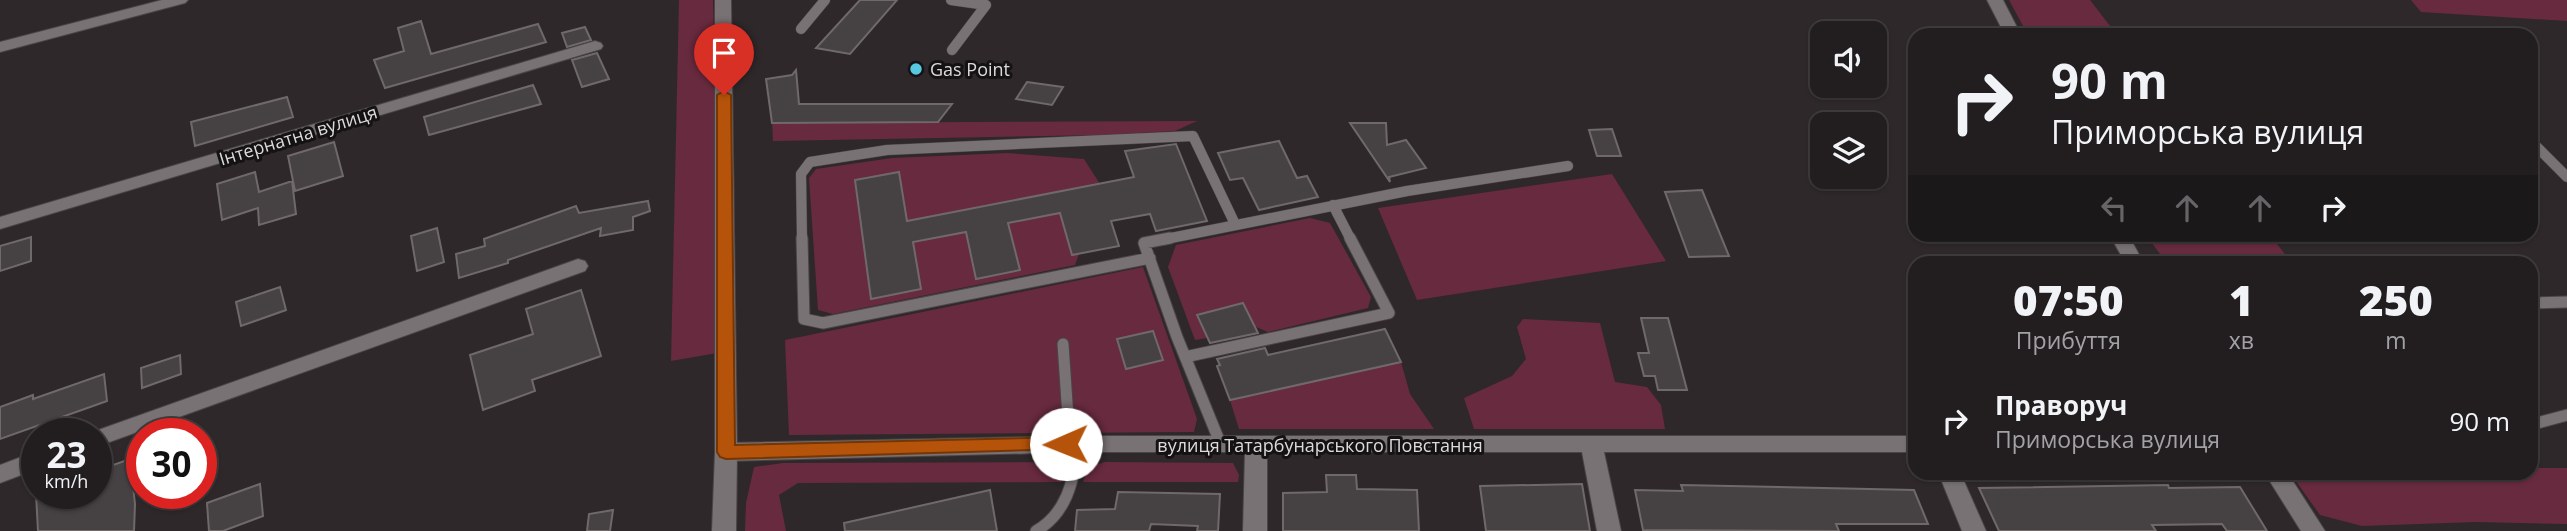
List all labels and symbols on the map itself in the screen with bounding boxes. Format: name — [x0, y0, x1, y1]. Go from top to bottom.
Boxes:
pin — [694, 23, 754, 95]
place label: Gas Point — [930, 57, 1010, 81]
marker: Gas Point — [908, 61, 924, 77]
street label: Інтернатна вулиця — [216, 100, 380, 170]
position arrow — [1029, 407, 1103, 481]
speed limit sign: 30 — [126, 418, 217, 509]
street label: вулиця Татарбунарського Повстання — [1157, 433, 1483, 457]

